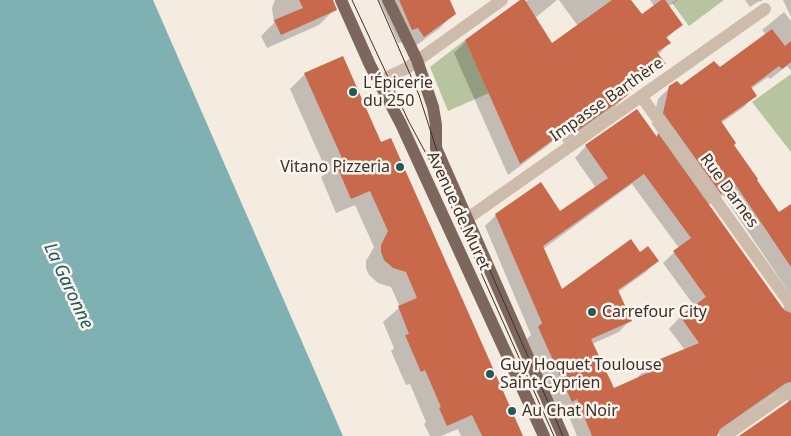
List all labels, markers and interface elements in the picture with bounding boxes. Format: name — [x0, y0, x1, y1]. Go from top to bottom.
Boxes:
street label: Impasse Barthère — [547, 54, 667, 146]
place label: L'Épicerie du 250 — [363, 73, 433, 111]
marker: L'Épicerie du 250 — [347, 86, 359, 98]
street label: Avenue de Muret — [422, 149, 494, 273]
street label: Rue Darnes — [696, 150, 762, 232]
place label: Vitano Pizzeria — [280, 157, 390, 177]
marker: Vitano Pizzeria — [394, 161, 406, 173]
water label: La Garonne — [39, 239, 97, 333]
place label: Carrefour City — [602, 302, 707, 322]
marker: Carrefour City — [586, 306, 598, 318]
place label: Guy Hoquet Toulouse Saint-Cyprien — [500, 355, 662, 393]
marker: Guy Hoquet Toulouse Saint-Cyprien — [484, 368, 496, 380]
place label: Au Chat Noir — [522, 401, 618, 421]
marker: Au Chat Noir — [506, 405, 518, 417]

